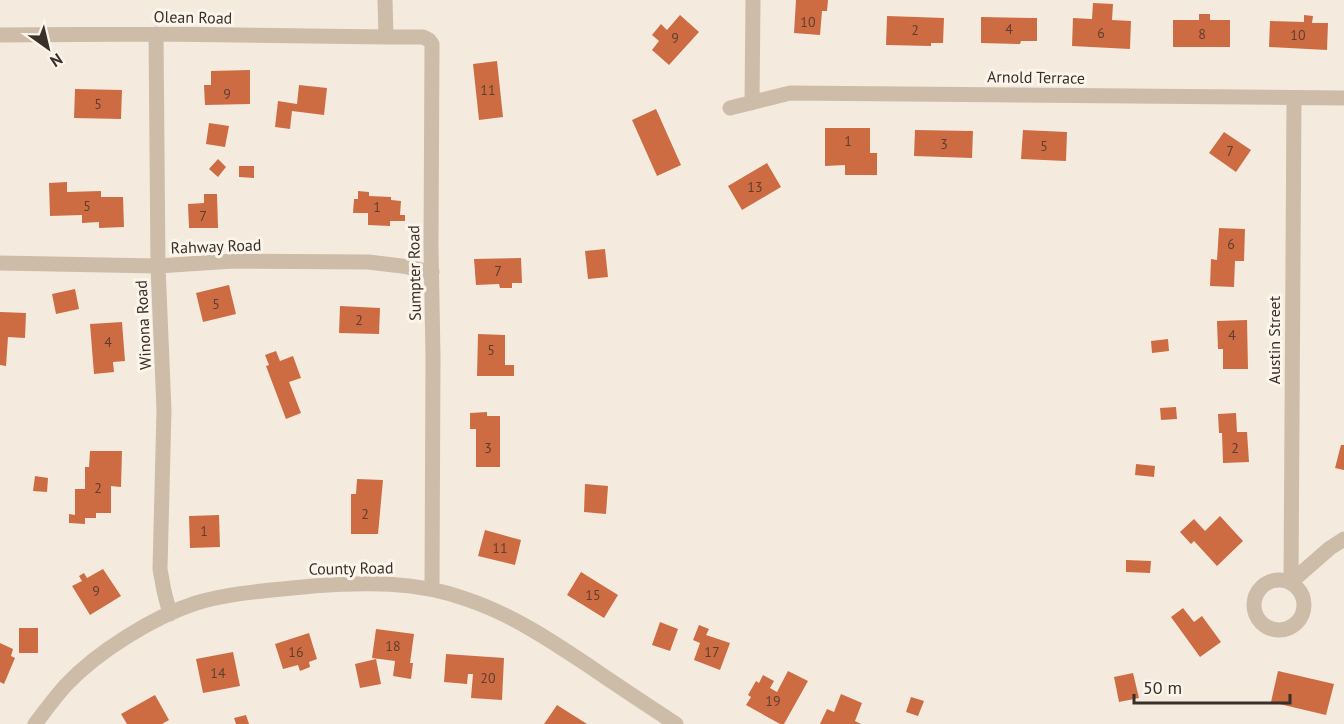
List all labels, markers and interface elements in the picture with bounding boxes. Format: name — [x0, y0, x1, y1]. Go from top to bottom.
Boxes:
street label: Olean Road — [154, 6, 232, 28]
house number: 10 — [800, 13, 816, 31]
north arrow — [18, 18, 78, 78]
house number: 4 — [1005, 20, 1013, 38]
house number: 2 — [911, 21, 919, 39]
house number: 6 — [1097, 24, 1105, 42]
house number: 8 — [1198, 25, 1206, 43]
house number: 10 — [1290, 26, 1306, 44]
house number: 9 — [671, 29, 679, 47]
text: N — [46, 49, 66, 72]
street label: Arnold Terrace — [987, 66, 1085, 88]
house number: 11 — [480, 81, 496, 99]
house number: 9 — [223, 85, 231, 103]
house number: 5 — [94, 95, 102, 113]
house number: 1 — [844, 132, 852, 150]
house number: 3 — [940, 135, 948, 153]
house number: 5 — [1040, 137, 1048, 155]
house number: 7 — [1226, 142, 1234, 160]
house number: 13 — [747, 178, 763, 196]
house number: 5 — [83, 197, 91, 215]
house number: 1 — [373, 198, 381, 216]
house number: 7 — [199, 207, 207, 225]
street label: Sumpter Road — [403, 225, 425, 321]
street label: Rahway Road — [170, 234, 262, 258]
house number: 6 — [1227, 235, 1235, 253]
house number: 7 — [494, 262, 502, 280]
street label: Winona Road — [131, 280, 155, 370]
house number: 5 — [212, 295, 220, 313]
street label: Austin Street — [1264, 295, 1284, 384]
house number: 2 — [355, 311, 363, 329]
house number: 4 — [1228, 326, 1236, 344]
house number: 4 — [104, 333, 112, 351]
house number: 5 — [487, 341, 495, 359]
house number: 3 — [484, 439, 492, 457]
house number: 2 — [1231, 439, 1239, 457]
house number: 2 — [94, 479, 102, 497]
house number: 2 — [361, 505, 369, 523]
house number: 1 — [200, 522, 208, 540]
house number: 11 — [492, 539, 508, 557]
street label: County Road — [308, 557, 394, 579]
house number: 9 — [92, 582, 100, 600]
house number: 15 — [585, 586, 601, 604]
house number: 18 — [385, 637, 401, 655]
house number: 16 — [288, 643, 304, 661]
house number: 17 — [704, 643, 720, 661]
house number: 14 — [210, 664, 226, 682]
scale bar — [1134, 667, 1290, 705]
house number: 20 — [480, 669, 496, 687]
text: 50 m — [1143, 676, 1182, 699]
house number: 19 — [765, 692, 781, 710]

